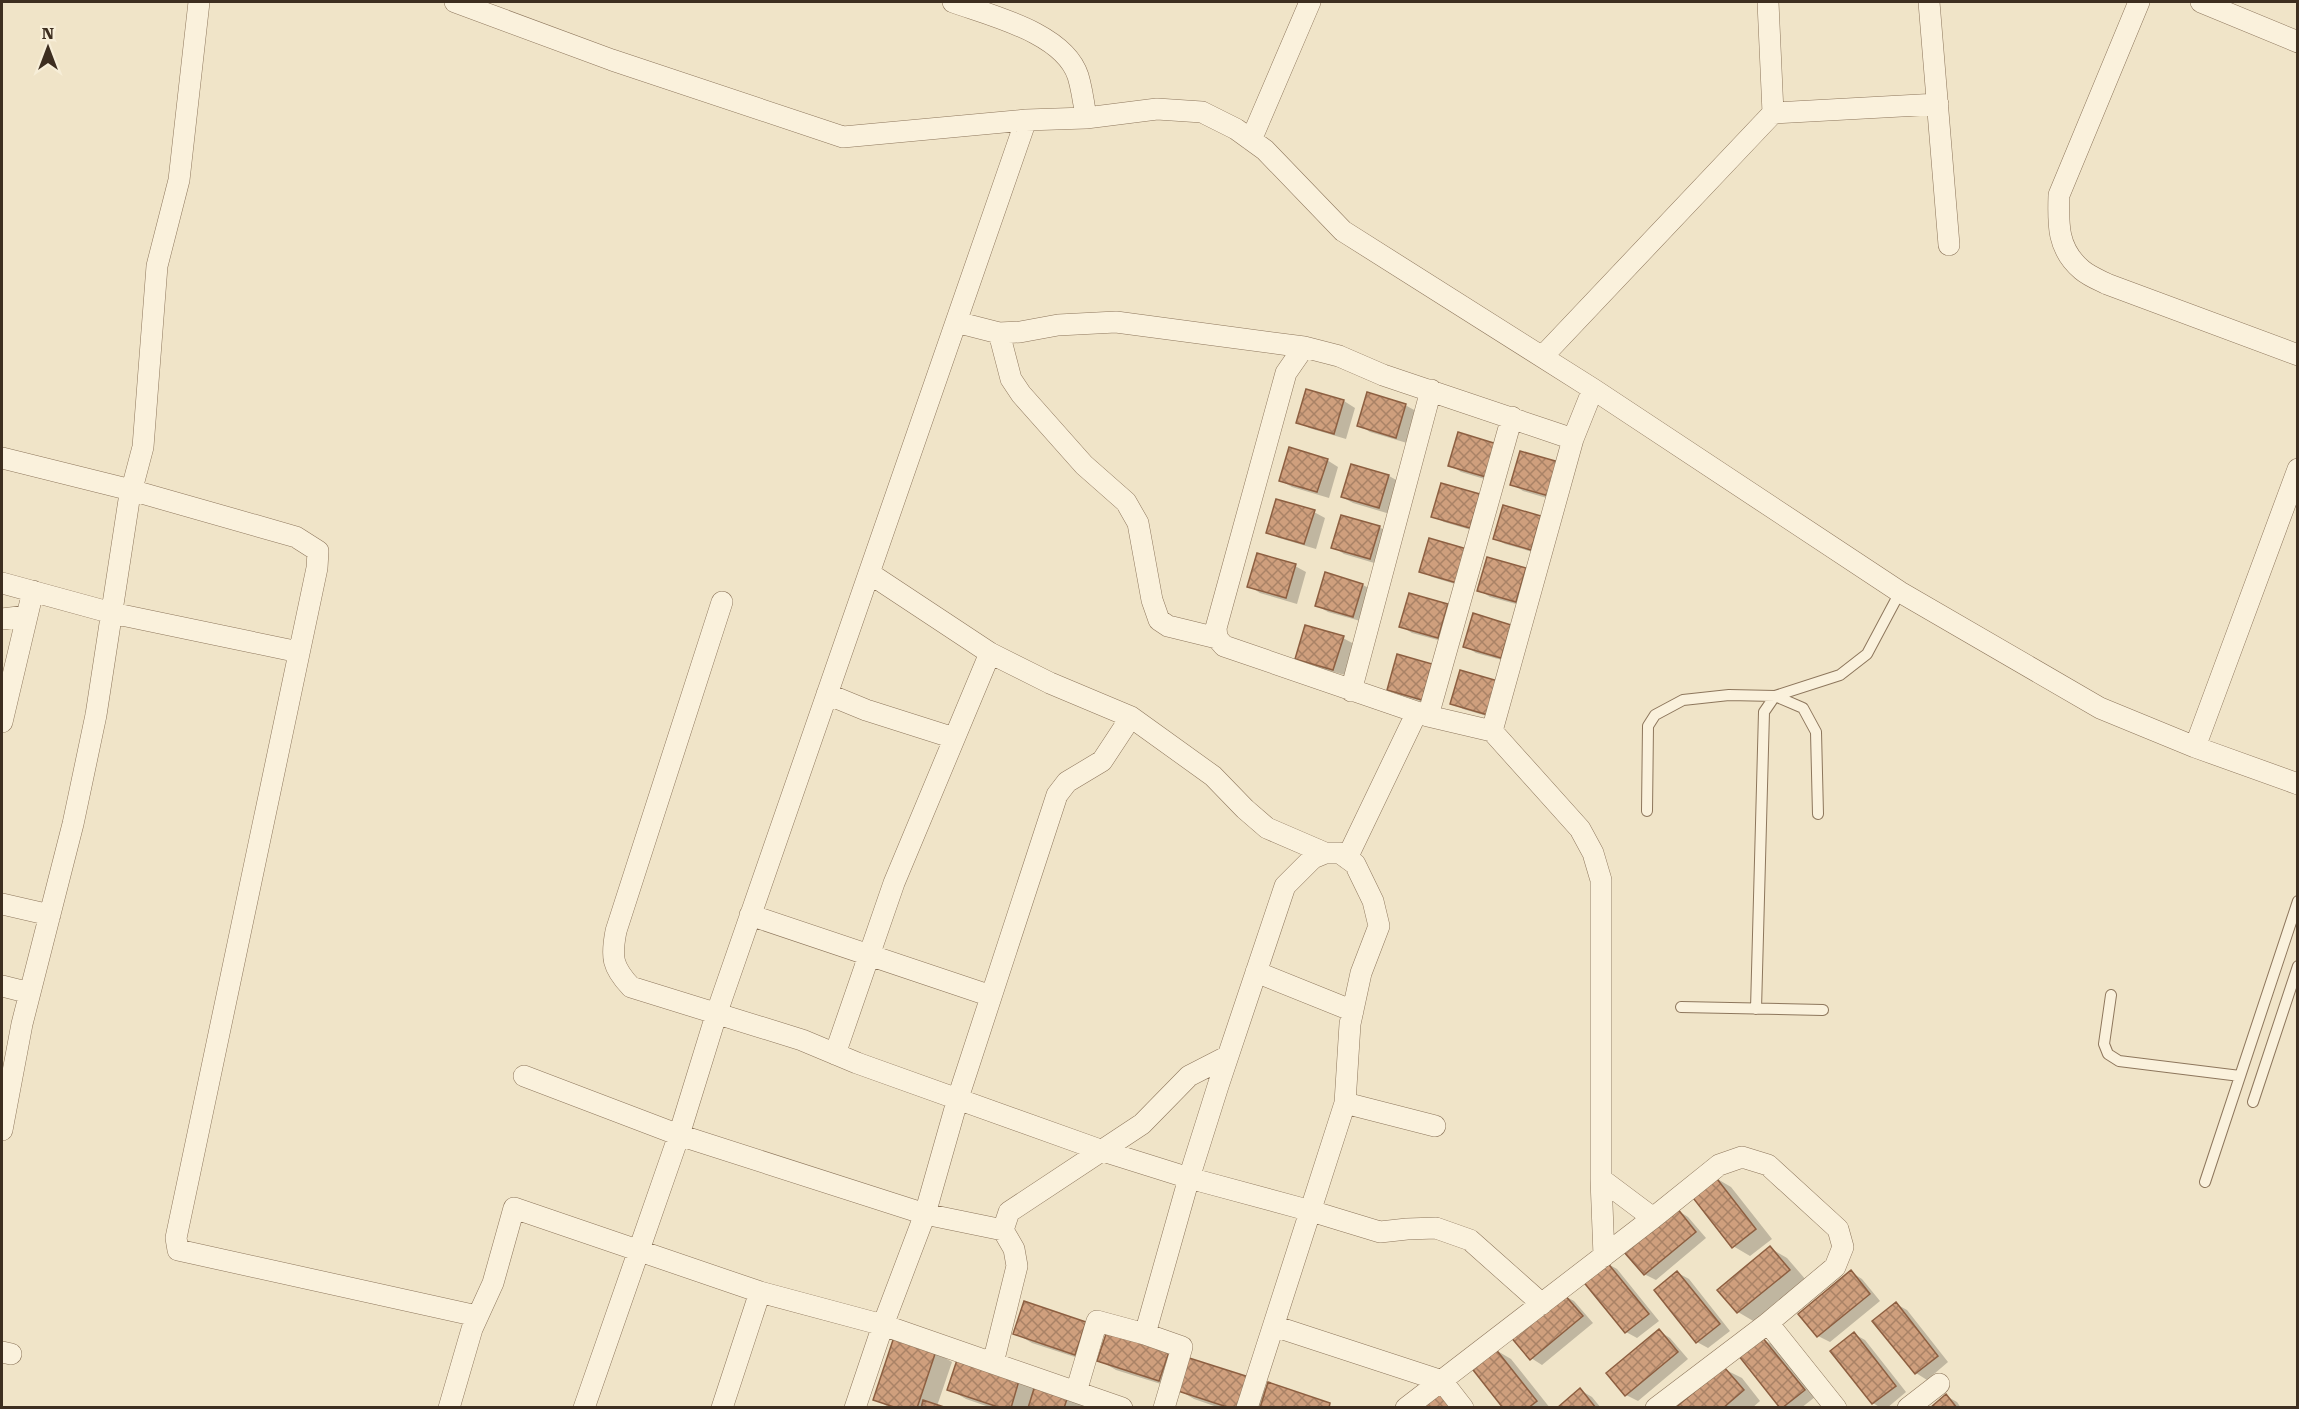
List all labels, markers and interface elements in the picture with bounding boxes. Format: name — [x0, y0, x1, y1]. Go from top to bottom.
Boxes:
north arrow — [18, 18, 78, 78]
text: N — [42, 24, 54, 43]

